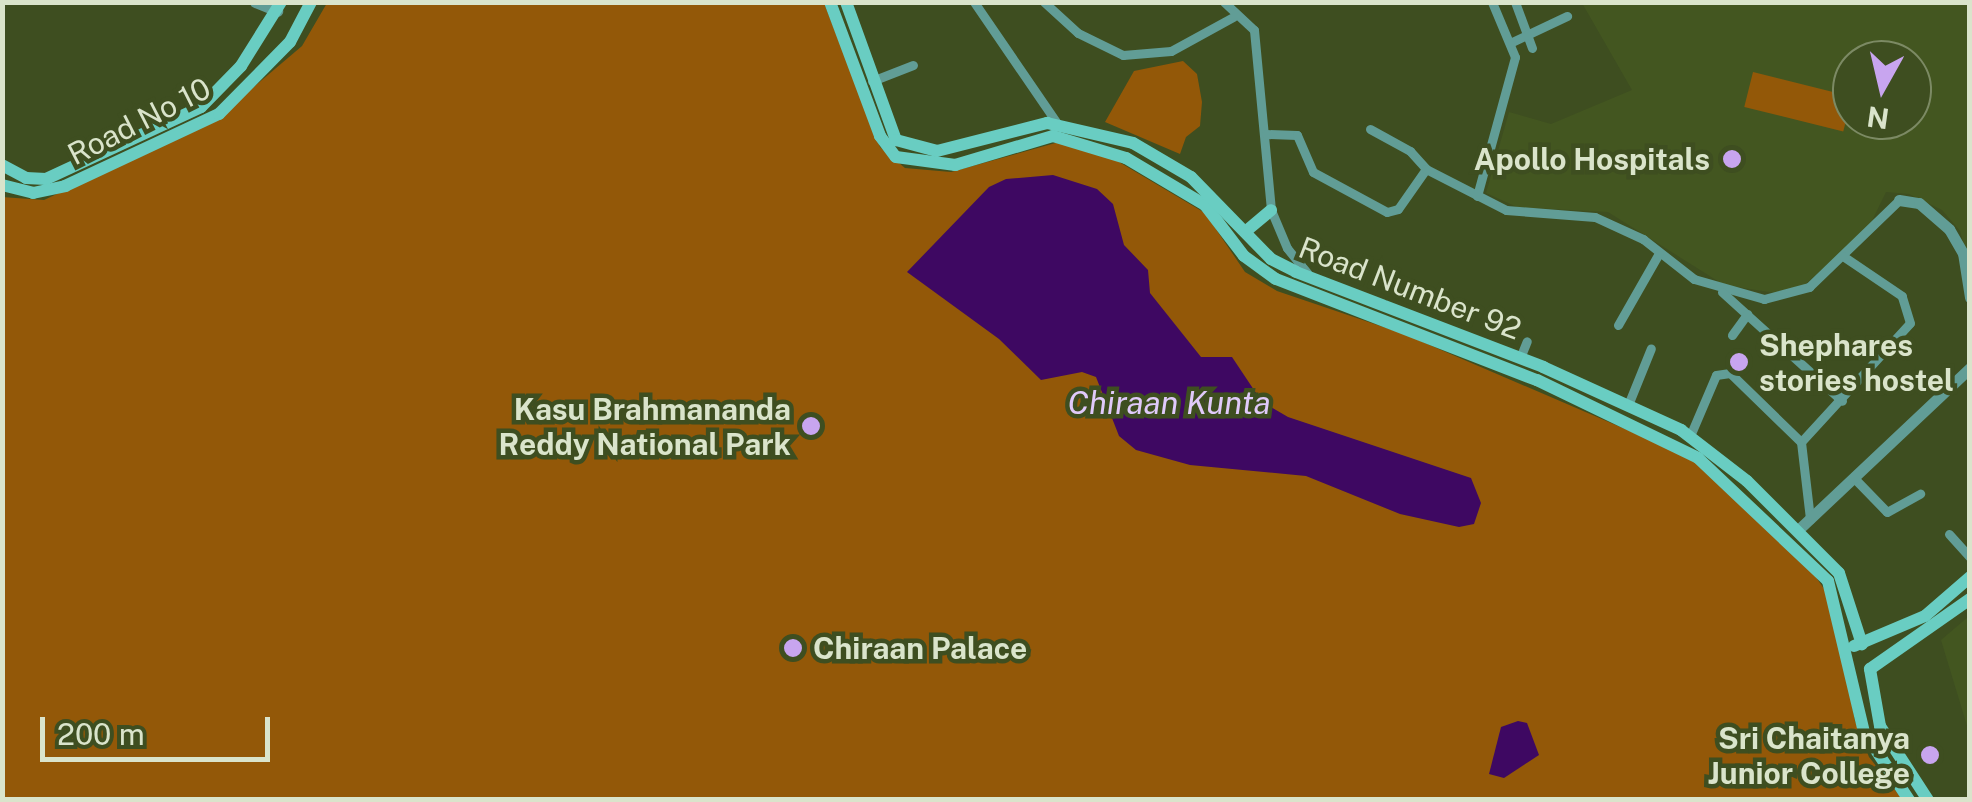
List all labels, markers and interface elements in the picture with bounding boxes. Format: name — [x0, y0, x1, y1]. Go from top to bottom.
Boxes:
north arrow — [1832, 40, 1932, 140]
street label: Road No 10 — [62, 70, 216, 172]
text: N — [1865, 100, 1891, 136]
place label: Apollo Hospitals — [1474, 141, 1710, 177]
marker: Apollo Hospitals — [1719, 146, 1745, 172]
street label: Road Number 92 — [1294, 229, 1526, 347]
place label: Shephares stories hostel — [1759, 327, 1954, 398]
marker: Shephares stories hostel — [1728, 351, 1750, 373]
water label: Chiraan Kunta — [1068, 384, 1270, 422]
place label: Kasu Brahmananda Reddy National Park — [498, 391, 791, 462]
marker: Kasu Brahmananda Reddy National Park — [800, 415, 822, 437]
place label: Chiraan Palace — [813, 630, 1027, 666]
marker: Chiraan Palace — [782, 637, 804, 659]
scale bar — [45, 697, 275, 759]
text: 200 m — [57, 716, 145, 752]
place label: Sri Chaitanya Junior College — [1708, 720, 1910, 790]
marker: Sri Chaitanya Junior College — [1919, 744, 1941, 766]

